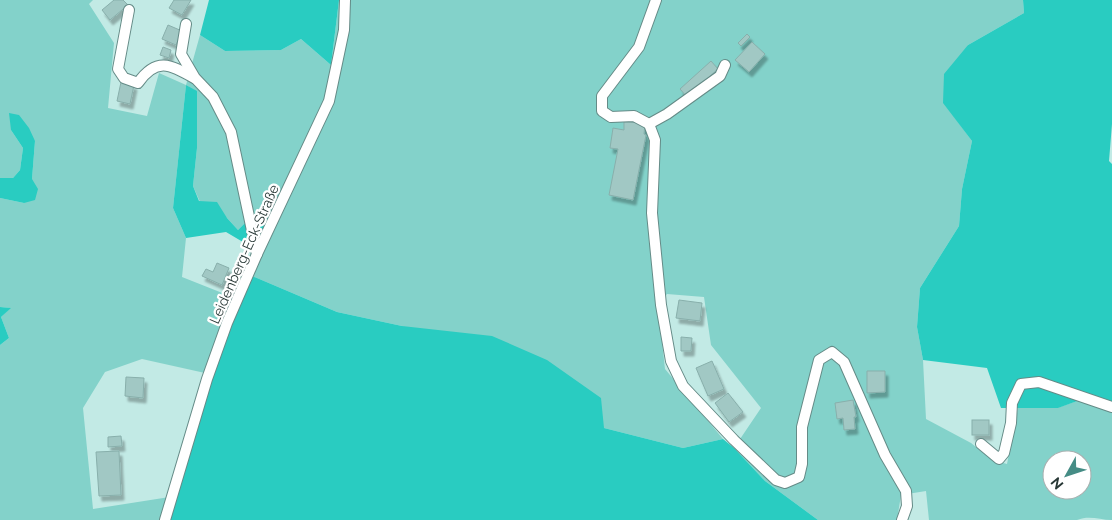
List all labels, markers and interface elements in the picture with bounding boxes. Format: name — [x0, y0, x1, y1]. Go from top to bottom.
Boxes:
street label: Leidenberg-Eck-Straße — [206, 182, 282, 326]
north arrow — [1042, 450, 1092, 500]
text: N — [1047, 474, 1067, 493]

